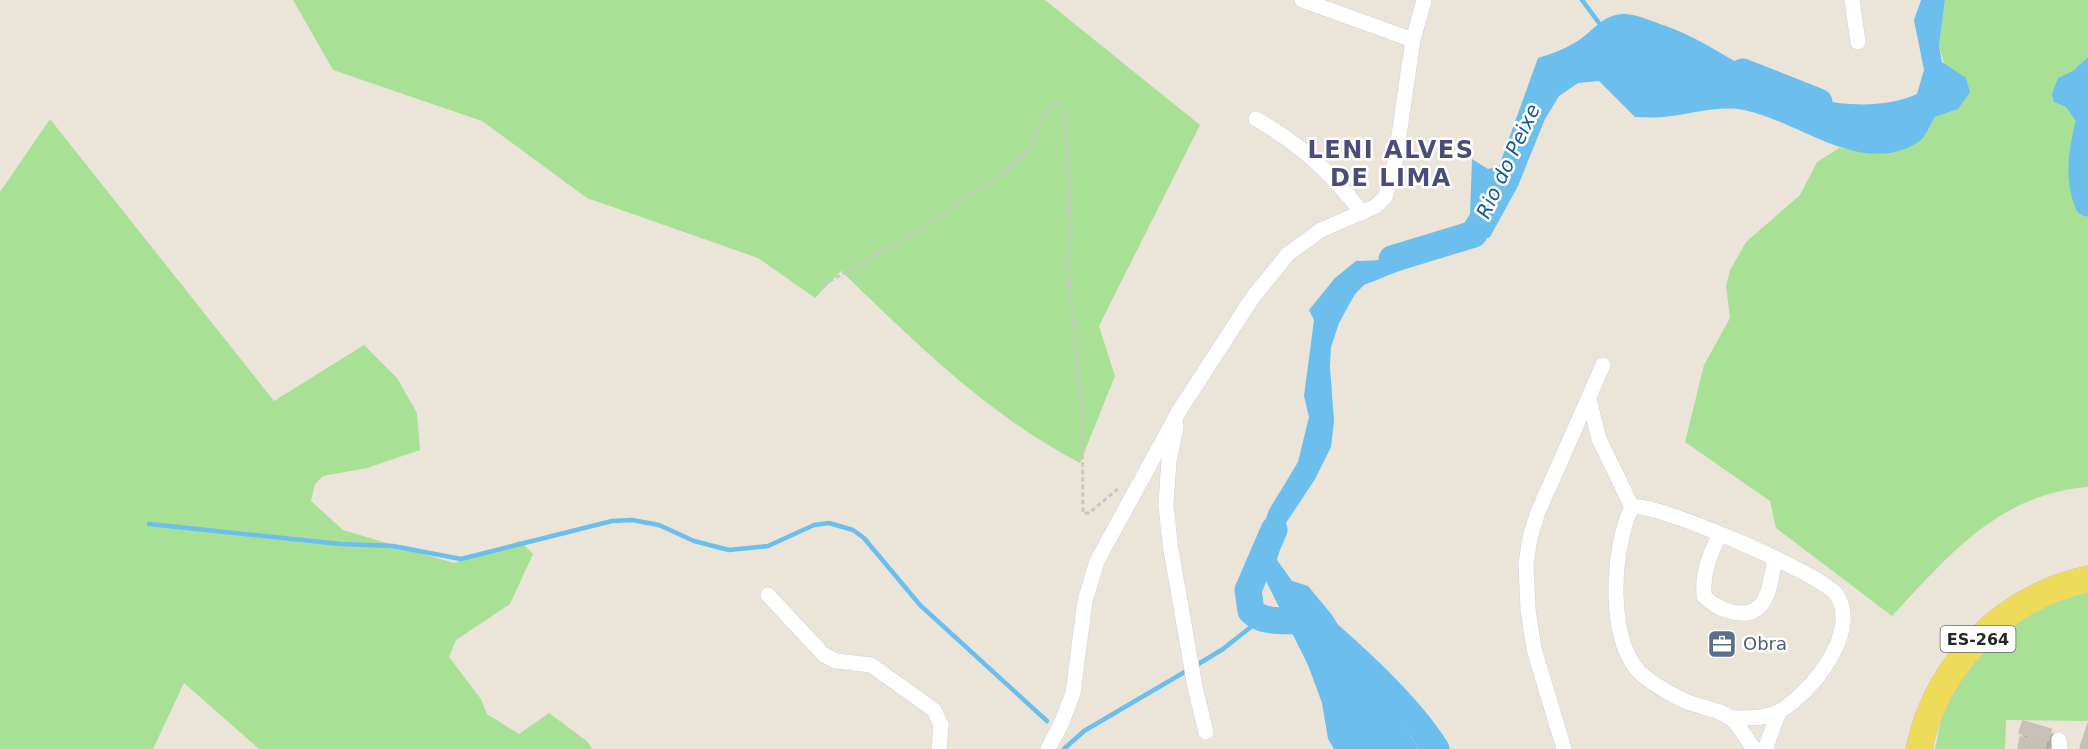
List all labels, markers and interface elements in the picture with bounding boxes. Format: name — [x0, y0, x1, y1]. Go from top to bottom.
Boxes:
water label: Rio do Peixe — [1471, 100, 1545, 222]
district label: LENI ALVES DE LIMA — [1308, 136, 1474, 192]
road number: ES-264 — [1940, 626, 2016, 652]
office icon: Obra — [1706, 628, 1738, 660]
place label: Obra — [1743, 633, 1787, 654]

